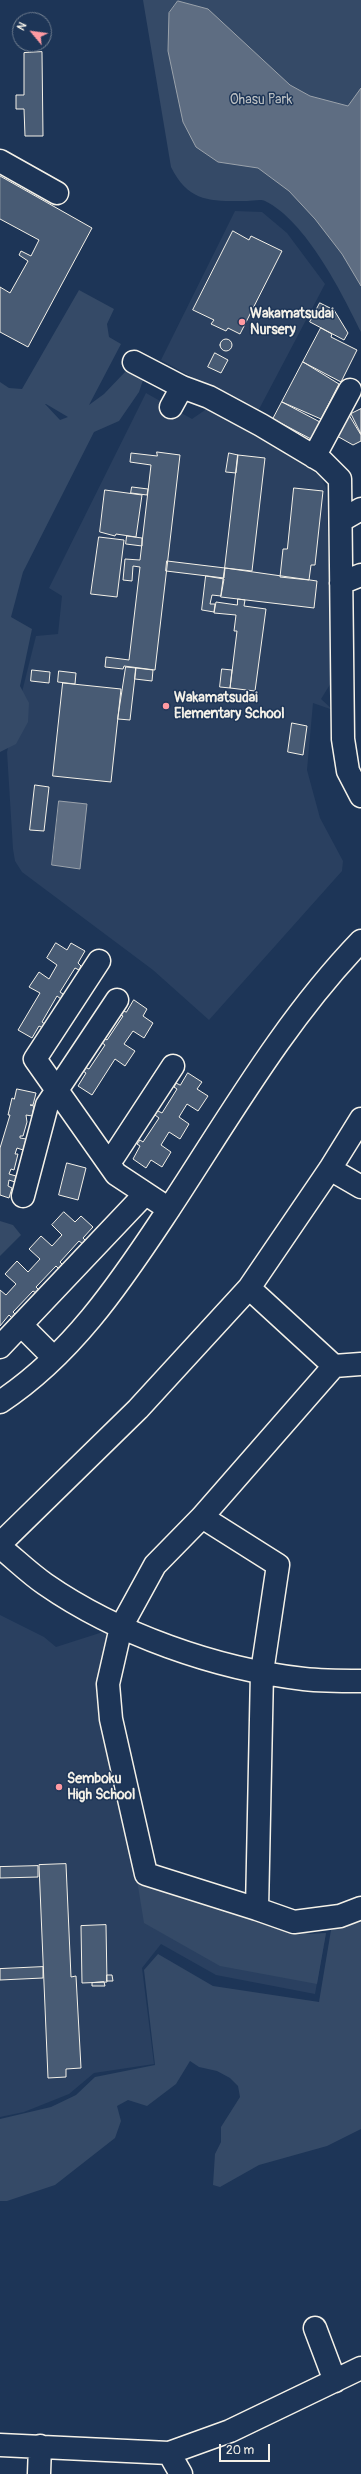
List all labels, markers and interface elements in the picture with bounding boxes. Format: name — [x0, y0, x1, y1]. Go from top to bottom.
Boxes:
north arrow — [12, 12, 52, 52]
text: N — [14, 20, 29, 33]
park label: Ohasu Park — [230, 92, 292, 108]
place label: Wakamatsudai Nursery — [250, 306, 334, 338]
marker: Wakamatsudai Nursery — [237, 317, 247, 327]
place label: Wakamatsudai Elementary School — [174, 690, 285, 722]
marker: Wakamatsudai Elementary School — [161, 701, 171, 711]
place label: Semboku High School — [67, 1771, 135, 1804]
marker: Semboku High School — [54, 1782, 64, 1792]
scale bar — [221, 2436, 272, 2462]
text: 20 m — [226, 2443, 254, 2458]

